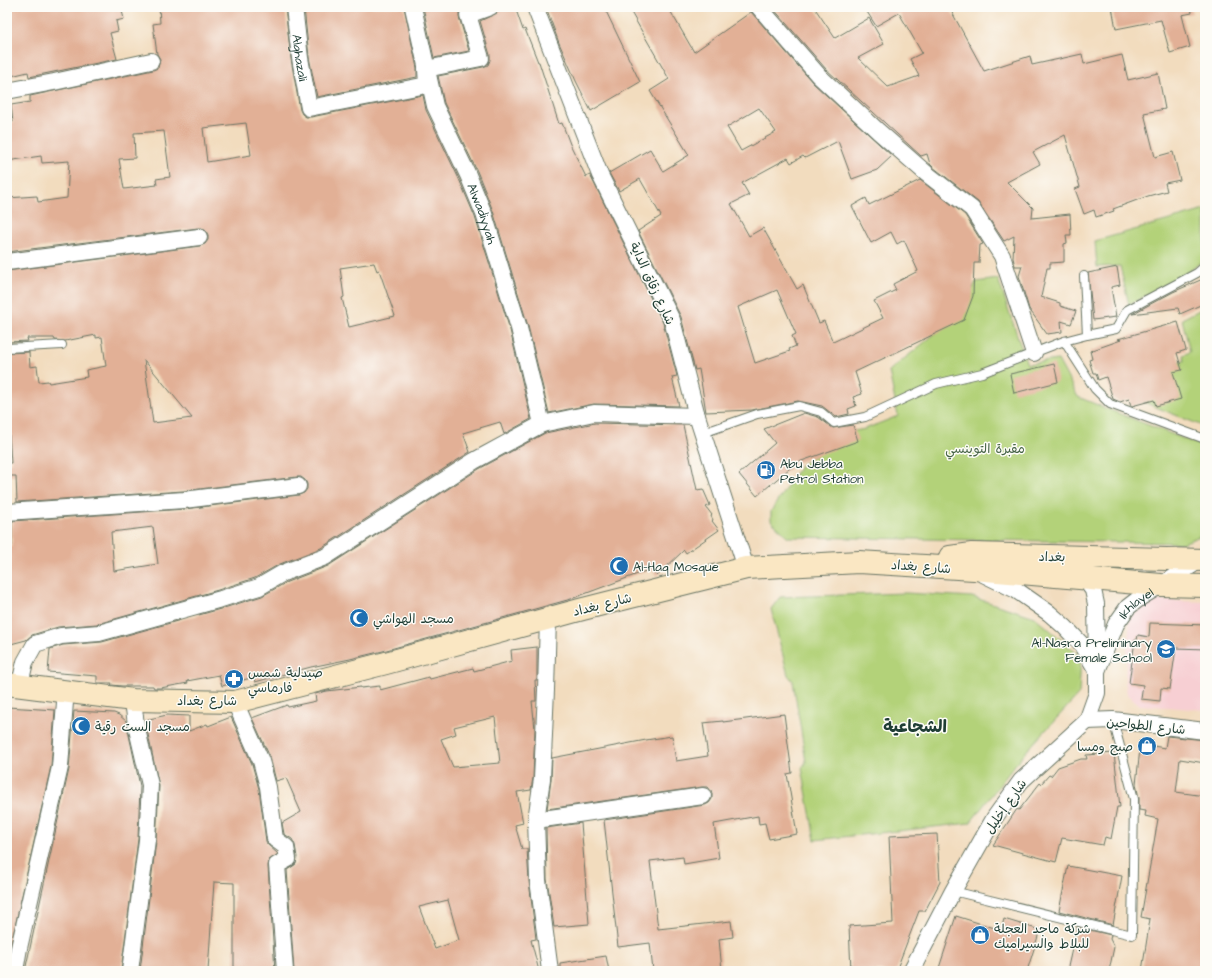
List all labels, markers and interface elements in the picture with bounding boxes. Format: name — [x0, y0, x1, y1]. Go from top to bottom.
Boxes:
street label: Alghazali — [287, 33, 312, 83]
street label: Alwadiyyah — [462, 181, 501, 247]
street label: شارع زقاق الداية — [625, 239, 679, 328]
park label: مقبرة التوينسي — [945, 440, 1025, 460]
place label: Abu Jebba Petrol Station — [780, 455, 864, 488]
fuel station icon: Abu Jebba Petrol Station — [755, 459, 777, 481]
street label: بغداد — [1038, 548, 1066, 566]
mosque icon: Al-Haq Mosque — [608, 555, 630, 577]
street label: شارع بغداد — [890, 556, 952, 578]
place label: Al-Haq Mosque — [633, 558, 719, 576]
street label: Ikhlayel — [1114, 584, 1157, 623]
street label: شارع بغداد — [571, 589, 634, 621]
mosque icon: مسجد الهواشي — [348, 607, 370, 629]
place label: مسجد الهواشي — [373, 610, 454, 630]
place label: Al-Nasra Preliminary Female School — [1031, 634, 1152, 667]
school or university icon: Al-Nasra Preliminary Female School — [1155, 638, 1177, 660]
place label: صيدلية شمس فارماسي — [248, 664, 323, 699]
pharmacy icon: صيدلية شمس فارماسي — [223, 668, 245, 690]
street label: شارع بغداد — [177, 692, 237, 710]
street label: شارع الطواحين — [1106, 713, 1186, 739]
mosque icon: مسجد الست رقية — [70, 715, 92, 737]
district label: الشجاعية — [883, 715, 947, 739]
place label: مسجد الست رقية — [95, 718, 190, 736]
shop icon: صبح ومسا — [1136, 735, 1158, 757]
place label: صبح ومسا — [1077, 738, 1133, 756]
street label: شارع إخليل — [980, 776, 1031, 837]
place label: شركة ماجد العجلة للبلاط والسيراميك — [994, 920, 1091, 953]
shop icon: شركة ماجد العجلة للبلاط والسيراميك — [969, 924, 991, 946]

